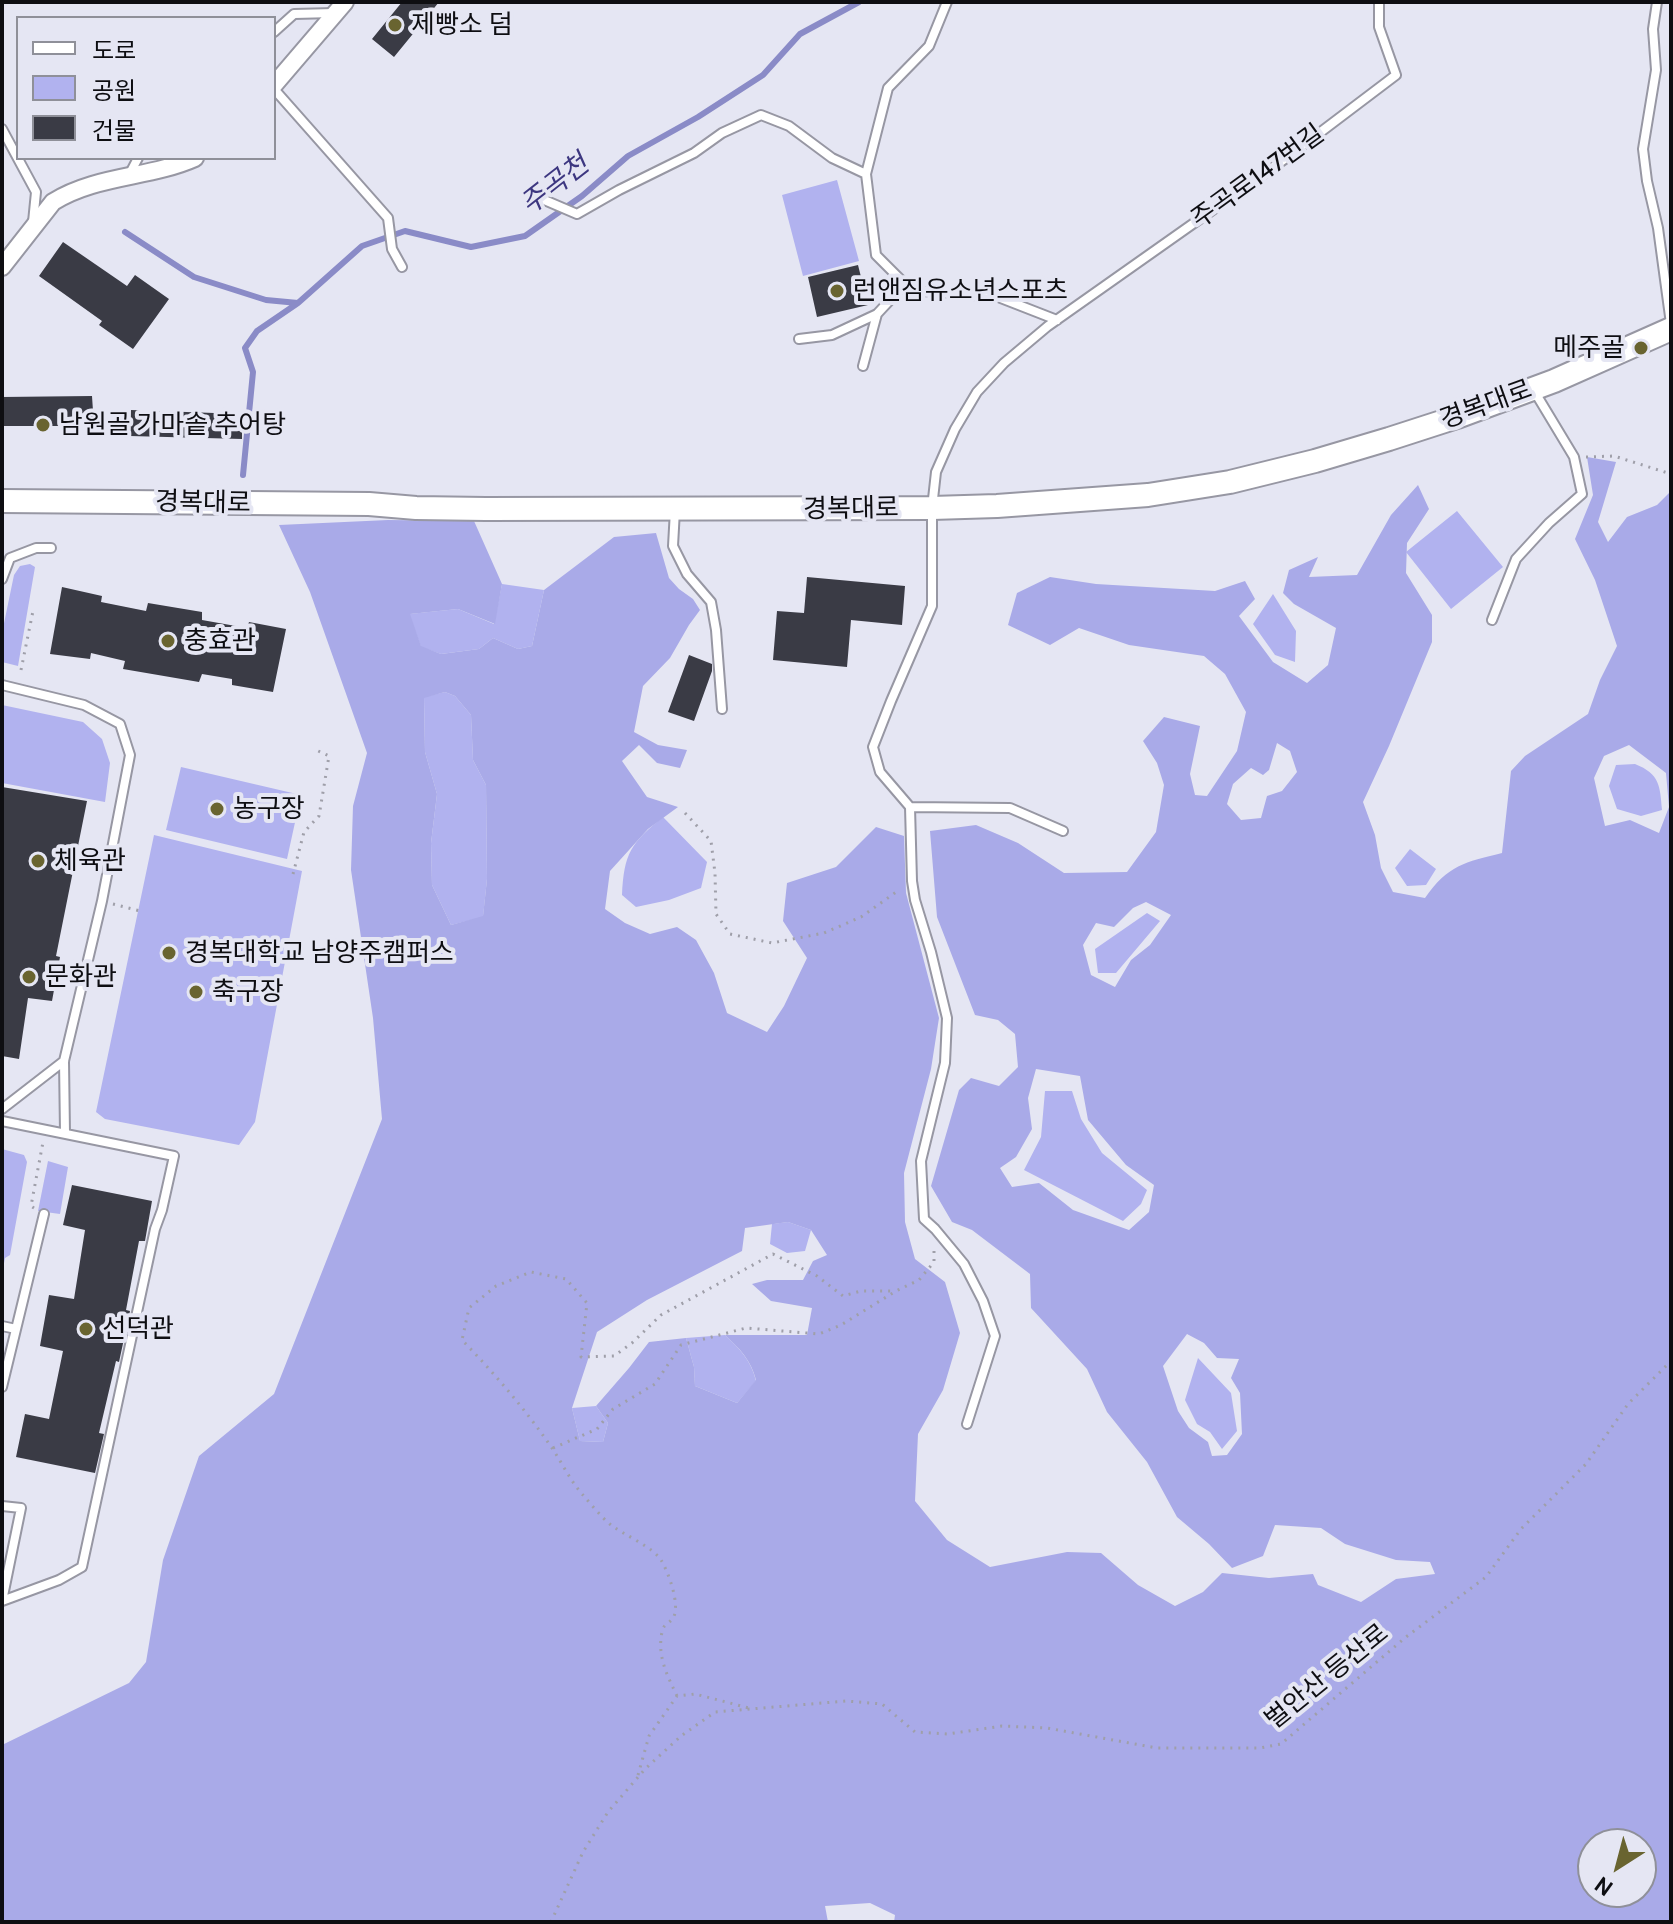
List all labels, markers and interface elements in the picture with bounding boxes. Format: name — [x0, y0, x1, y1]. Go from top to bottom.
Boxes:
place label: 제빵소 덤 — [411, 9, 513, 41]
legend — [16, 16, 276, 160]
marker: 제빵소 덤 — [386, 16, 404, 34]
text: 도로 — [92, 36, 136, 65]
text: 공원 — [92, 76, 136, 105]
text: 건물 — [92, 116, 136, 145]
street label: 주곡로147번길 — [1186, 118, 1330, 236]
water label: 주곡천 — [514, 148, 596, 222]
place label: 런앤짐유소년스포츠 — [853, 275, 1068, 307]
marker: 런앤짐유소년스포츠 — [828, 282, 846, 300]
place label: 메주골 — [1553, 332, 1625, 364]
marker: 메주골 — [1632, 339, 1650, 357]
street label: 경복대로 — [1436, 374, 1536, 436]
place label: 남원골 가마솥 추어탕 — [59, 409, 286, 441]
marker: 남원골 가마솥 추어탕 — [34, 416, 52, 434]
street label: 경복대로 — [155, 487, 251, 519]
street label: 경복대로 — [803, 493, 899, 525]
place label: 충효관 — [184, 625, 256, 657]
marker: 충효관 — [159, 632, 177, 650]
place label: 농구장 — [233, 793, 305, 825]
marker: 농구장 — [208, 800, 226, 818]
place label: 체육관 — [54, 845, 126, 877]
marker: 체육관 — [29, 852, 47, 870]
place label: 경복대학교 남양주캠퍼스 — [185, 937, 454, 969]
marker: 경복대학교 남양주캠퍼스 — [160, 944, 178, 962]
place label: 문화관 — [45, 961, 117, 993]
marker: 문화관 — [20, 968, 38, 986]
place label: 축구장 — [212, 976, 284, 1008]
marker: 축구장 — [187, 983, 205, 1001]
place label: 선덕관 — [102, 1313, 174, 1345]
marker: 선덕관 — [77, 1320, 95, 1338]
street label: 벌안산 등산로 — [1259, 1618, 1395, 1736]
north arrow — [1577, 1828, 1657, 1908]
text: N — [1590, 1871, 1618, 1902]

